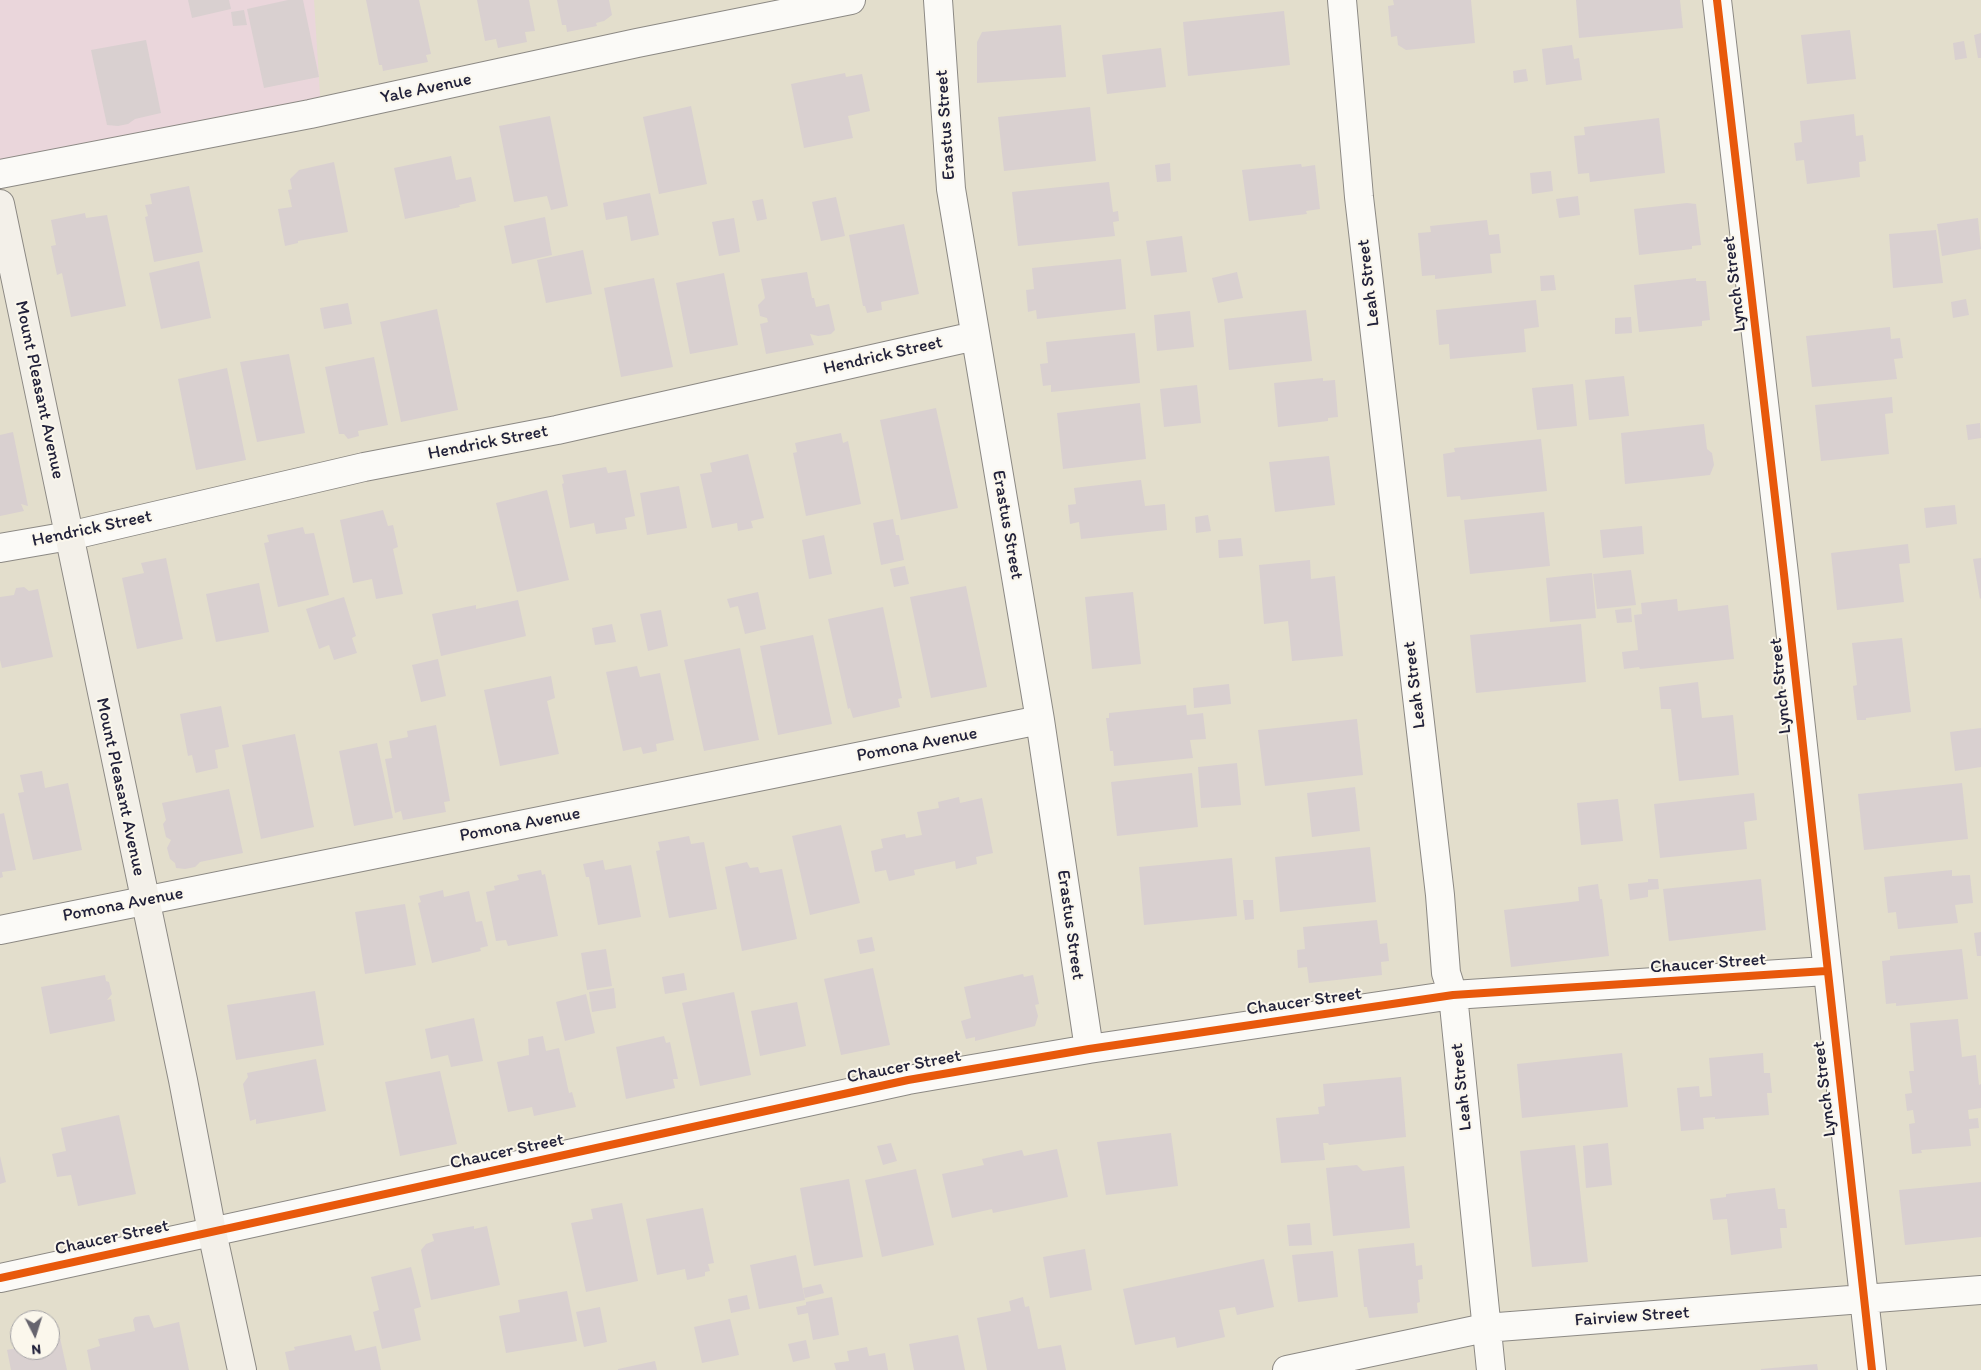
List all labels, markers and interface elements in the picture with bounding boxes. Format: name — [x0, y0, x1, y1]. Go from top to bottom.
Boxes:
street label: Yale Avenue — [379, 69, 473, 109]
street label: Erastus Street — [931, 69, 961, 181]
street label: Lynch Street — [1718, 235, 1752, 333]
street label: Leah Street — [1353, 238, 1385, 328]
street label: Mount Pleasant Avenue — [10, 299, 68, 481]
street label: Hendrick Street — [821, 332, 945, 380]
street label: Hendrick Street — [426, 421, 550, 465]
street label: Erastus Street — [987, 469, 1027, 581]
street label: Hendrick Street — [30, 506, 154, 552]
street label: Lynch Street — [1765, 637, 1797, 735]
street label: Leah Street — [1399, 640, 1431, 730]
street label: Mount Pleasant Avenue — [91, 696, 149, 878]
street label: Pomona Avenue — [855, 723, 979, 767]
street label: Pomona Avenue — [458, 803, 582, 847]
street label: Erastus Street — [1052, 869, 1088, 981]
street label: Pomona Avenue — [61, 883, 185, 927]
street label: Chaucer Street — [1649, 949, 1767, 979]
street label: Chaucer Street — [1245, 983, 1363, 1021]
street label: Lynch Street — [1808, 1040, 1842, 1138]
street label: Leah Street — [1447, 1042, 1477, 1132]
street label: Chaucer Street — [845, 1045, 963, 1089]
street label: Chaucer Street — [448, 1129, 566, 1175]
street label: Chaucer Street — [53, 1215, 171, 1261]
street label: Fairview Street — [1574, 1302, 1690, 1332]
north arrow — [10, 1310, 60, 1360]
text: N — [31, 1341, 42, 1358]

